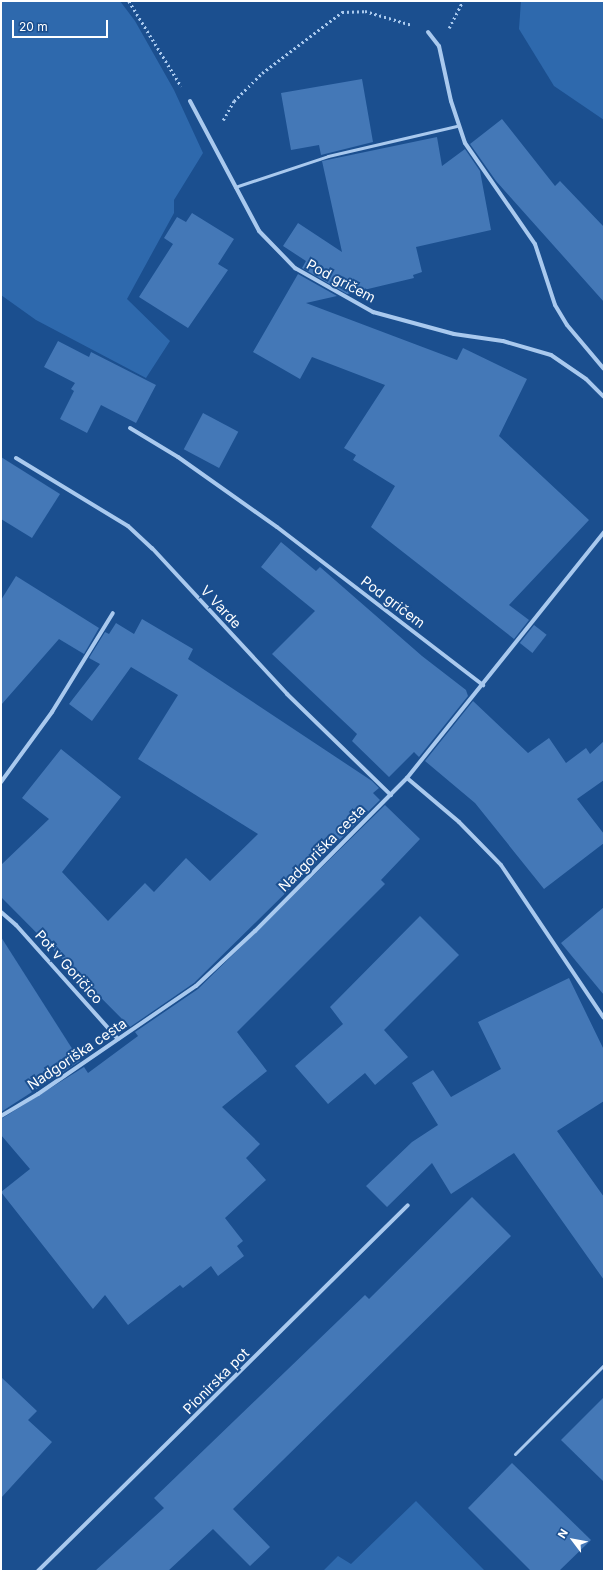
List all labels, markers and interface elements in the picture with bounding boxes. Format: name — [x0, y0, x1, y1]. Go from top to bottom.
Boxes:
scale bar — [14, 12, 110, 38]
text: 20 m — [19, 19, 48, 34]
street label: Pod gričem — [304, 256, 378, 306]
street label: Pod gričem — [358, 573, 428, 631]
street label: V Varde — [197, 582, 245, 632]
street label: Nadgoriška cesta — [275, 801, 369, 895]
street label: Pot v Goričico — [32, 927, 106, 1007]
street label: Nadgoriška cesta — [24, 1015, 130, 1093]
street label: Pionirska pot — [180, 1345, 252, 1417]
north arrow — [553, 1520, 593, 1560]
text: N — [555, 1526, 571, 1541]

